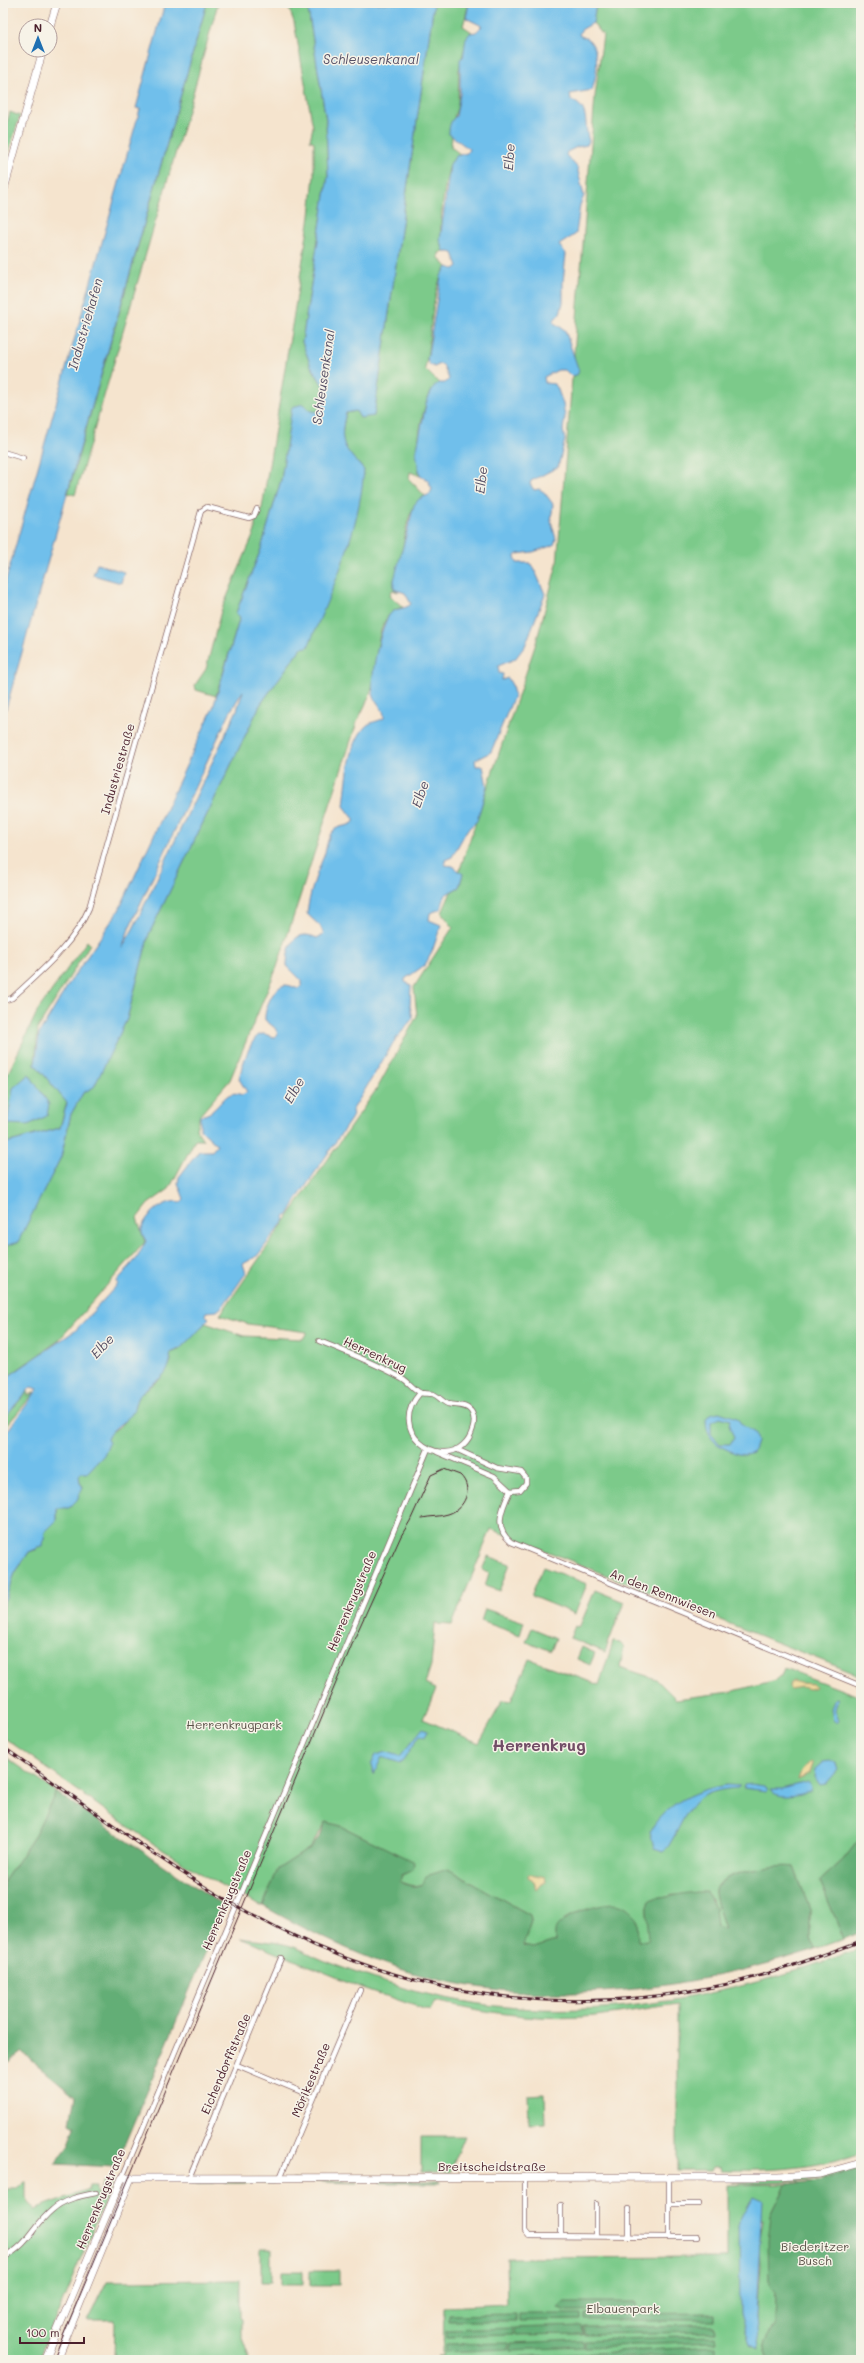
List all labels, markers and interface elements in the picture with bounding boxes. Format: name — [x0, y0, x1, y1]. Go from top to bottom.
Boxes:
north arrow — [18, 18, 58, 58]
text: N — [34, 20, 42, 35]
water label: Schleusenkanal — [323, 50, 420, 67]
water label: Elbe — [499, 143, 518, 171]
water label: Industriehafen — [63, 276, 106, 372]
water label: Schleusenkanal — [307, 328, 338, 426]
water label: Elbe — [471, 466, 490, 494]
street label: Industriestraße — [96, 721, 138, 816]
water label: Elbe — [407, 778, 432, 809]
water label: Elbe — [279, 1074, 308, 1106]
water label: Elbe — [86, 1330, 117, 1361]
street label: Herrenkrug — [341, 1332, 410, 1376]
street label: Herrenkrugstraße — [323, 1548, 379, 1653]
street label: An den Rennwiesen — [608, 1564, 719, 1622]
park label: Herrenkrugpark — [186, 1716, 282, 1732]
district label: Herrenkrug — [492, 1734, 586, 1755]
street label: Herrenkrugstraße — [198, 1847, 254, 1952]
street label: Eichendorffstraße — [197, 2011, 254, 2117]
street label: Mörikestraße — [287, 2040, 333, 2119]
street label: Herrenkrugstraße — [72, 2146, 128, 2251]
street label: Breitscheidstraße — [438, 2158, 546, 2174]
park label: Biederitzer Busch — [781, 2238, 849, 2268]
park label: Elbauenpark — [587, 2300, 659, 2316]
scale bar — [20, 2319, 84, 2345]
text: 100 m — [26, 2324, 60, 2340]

